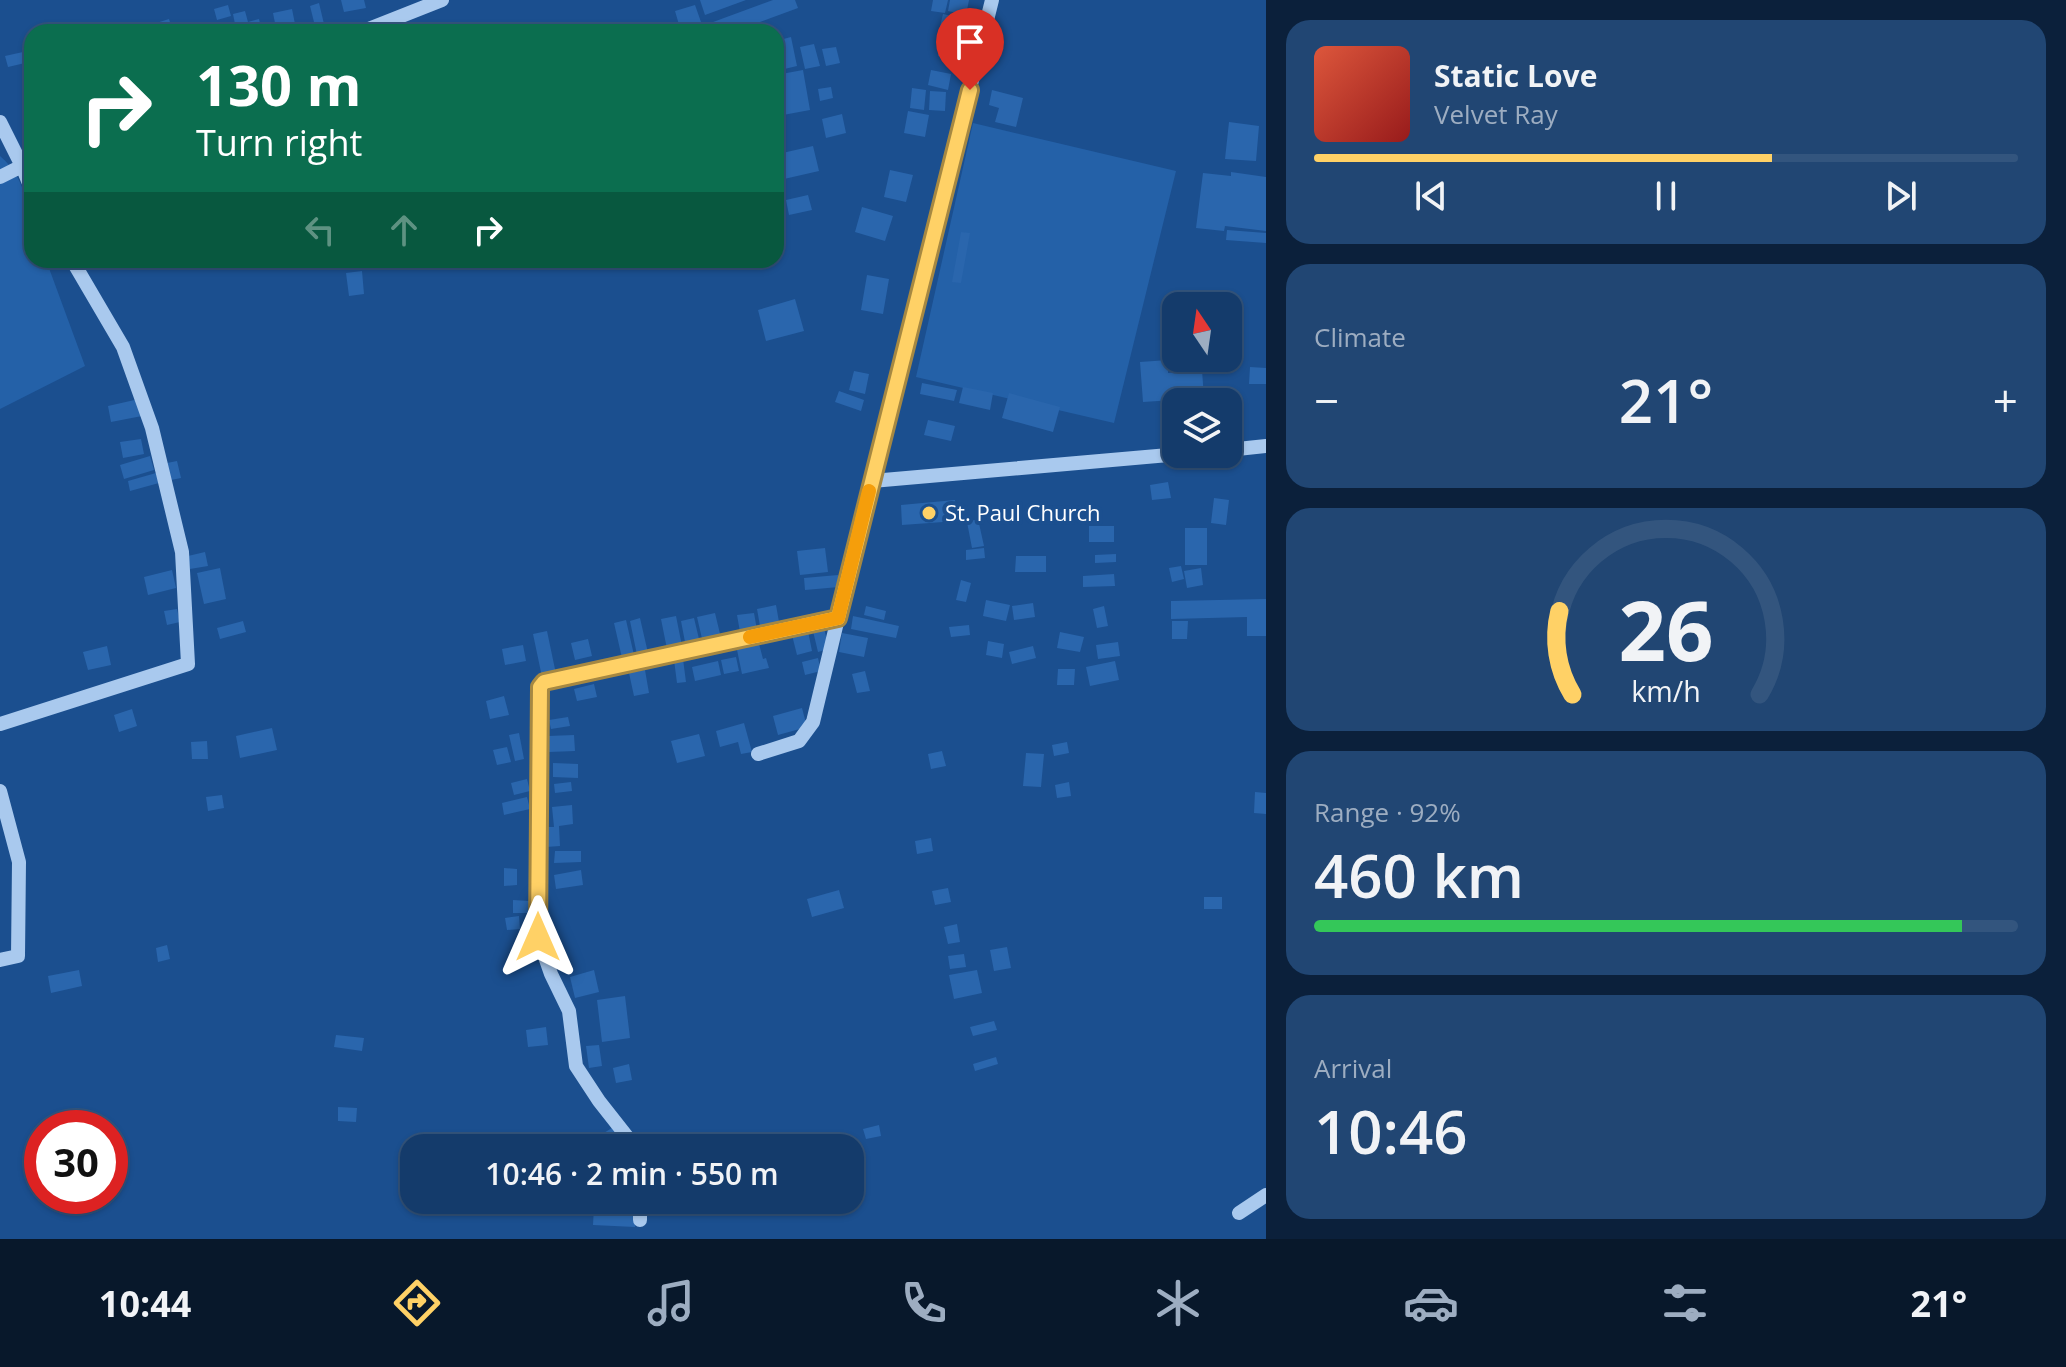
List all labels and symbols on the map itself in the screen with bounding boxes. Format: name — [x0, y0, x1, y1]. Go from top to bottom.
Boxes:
pin — [936, 8, 1004, 90]
north arrow — [1162, 292, 1242, 372]
place label: St. Paul Church — [945, 497, 1100, 527]
marker: St. Paul Church — [920, 504, 938, 522]
position arrow — [496, 895, 580, 979]
speed limit sign: 30 — [24, 1110, 128, 1214]

